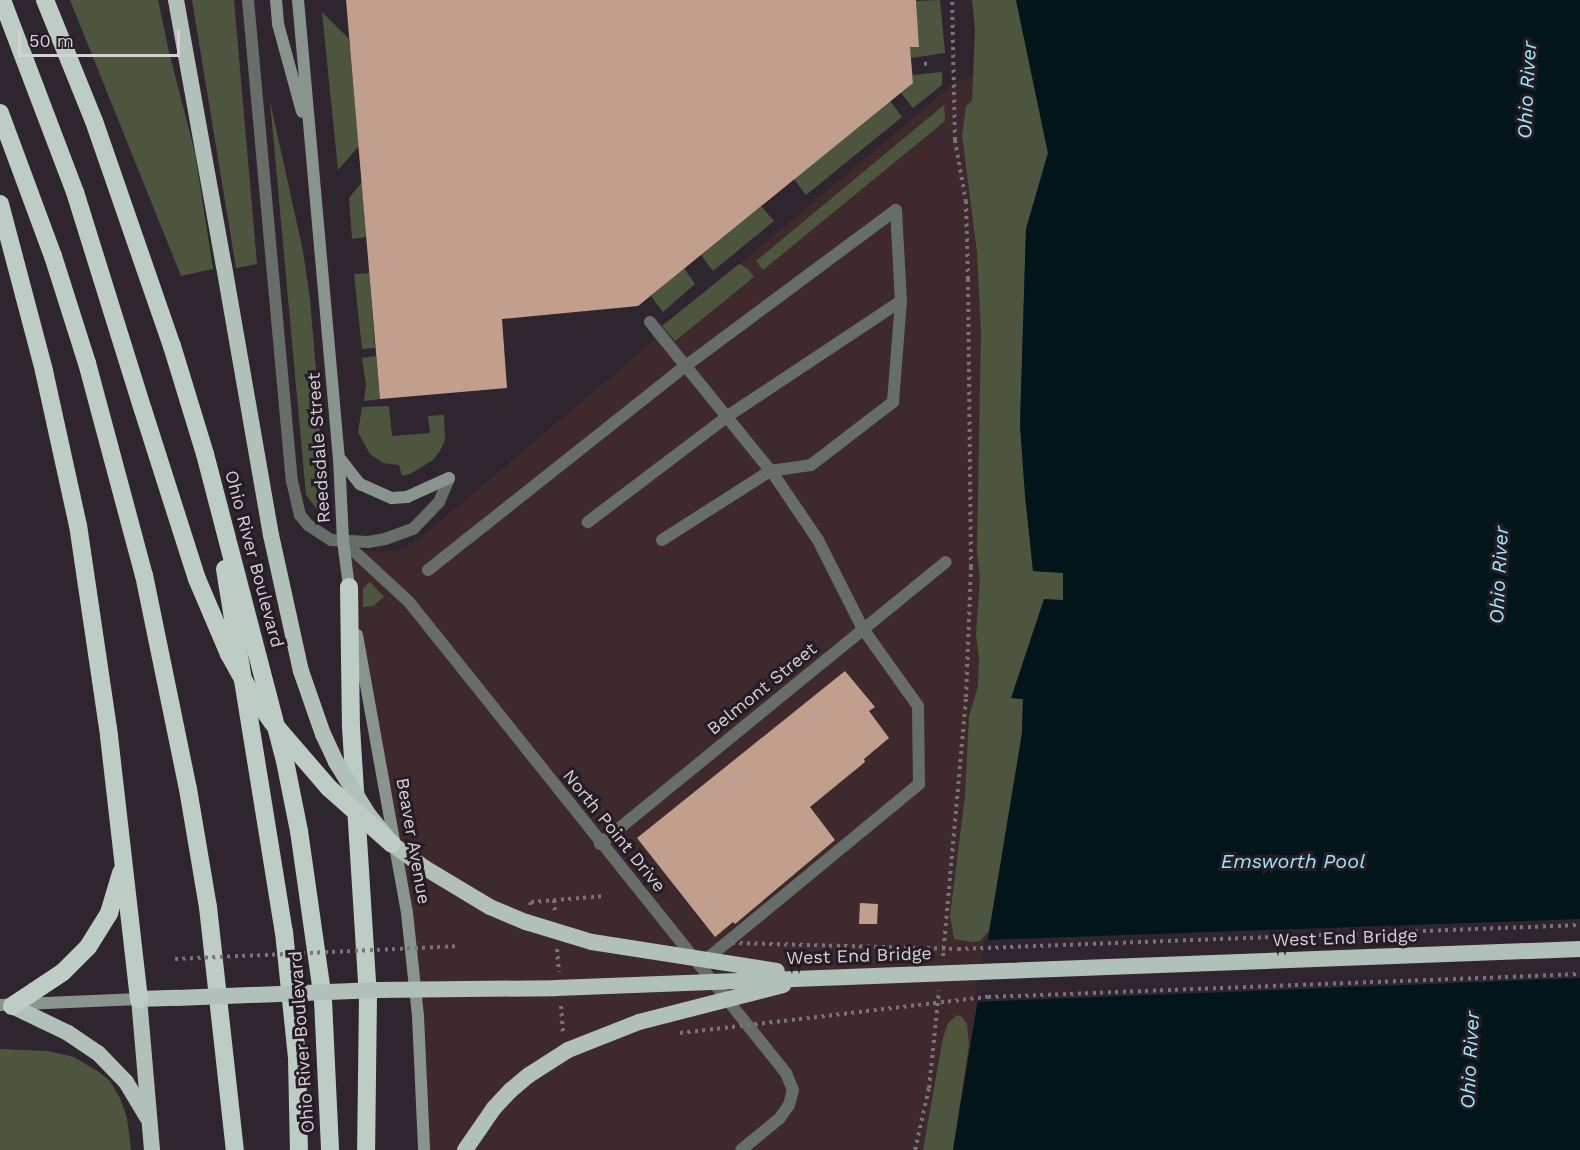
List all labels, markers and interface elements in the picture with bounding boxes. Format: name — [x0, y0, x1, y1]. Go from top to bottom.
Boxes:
scale bar — [21, 18, 183, 56]
text: 50 m — [29, 30, 74, 51]
water label: Ohio River — [1512, 41, 1542, 139]
street label: Reedsdale Street — [303, 372, 335, 524]
street label: Ohio River Boulevard — [220, 468, 288, 650]
water label: Ohio River — [1484, 526, 1514, 624]
street label: Belmont Street — [703, 638, 821, 740]
street label: North Point Drive — [558, 765, 670, 897]
street label: Beaver Avenue — [391, 776, 435, 906]
water label: Emsworth Pool — [1221, 849, 1365, 873]
street label: West End Bridge — [1272, 925, 1418, 951]
street label: West End Bridge — [786, 943, 932, 969]
street label: Ohio River Boulevard — [285, 950, 319, 1134]
water label: Ohio River — [1455, 1011, 1485, 1109]

